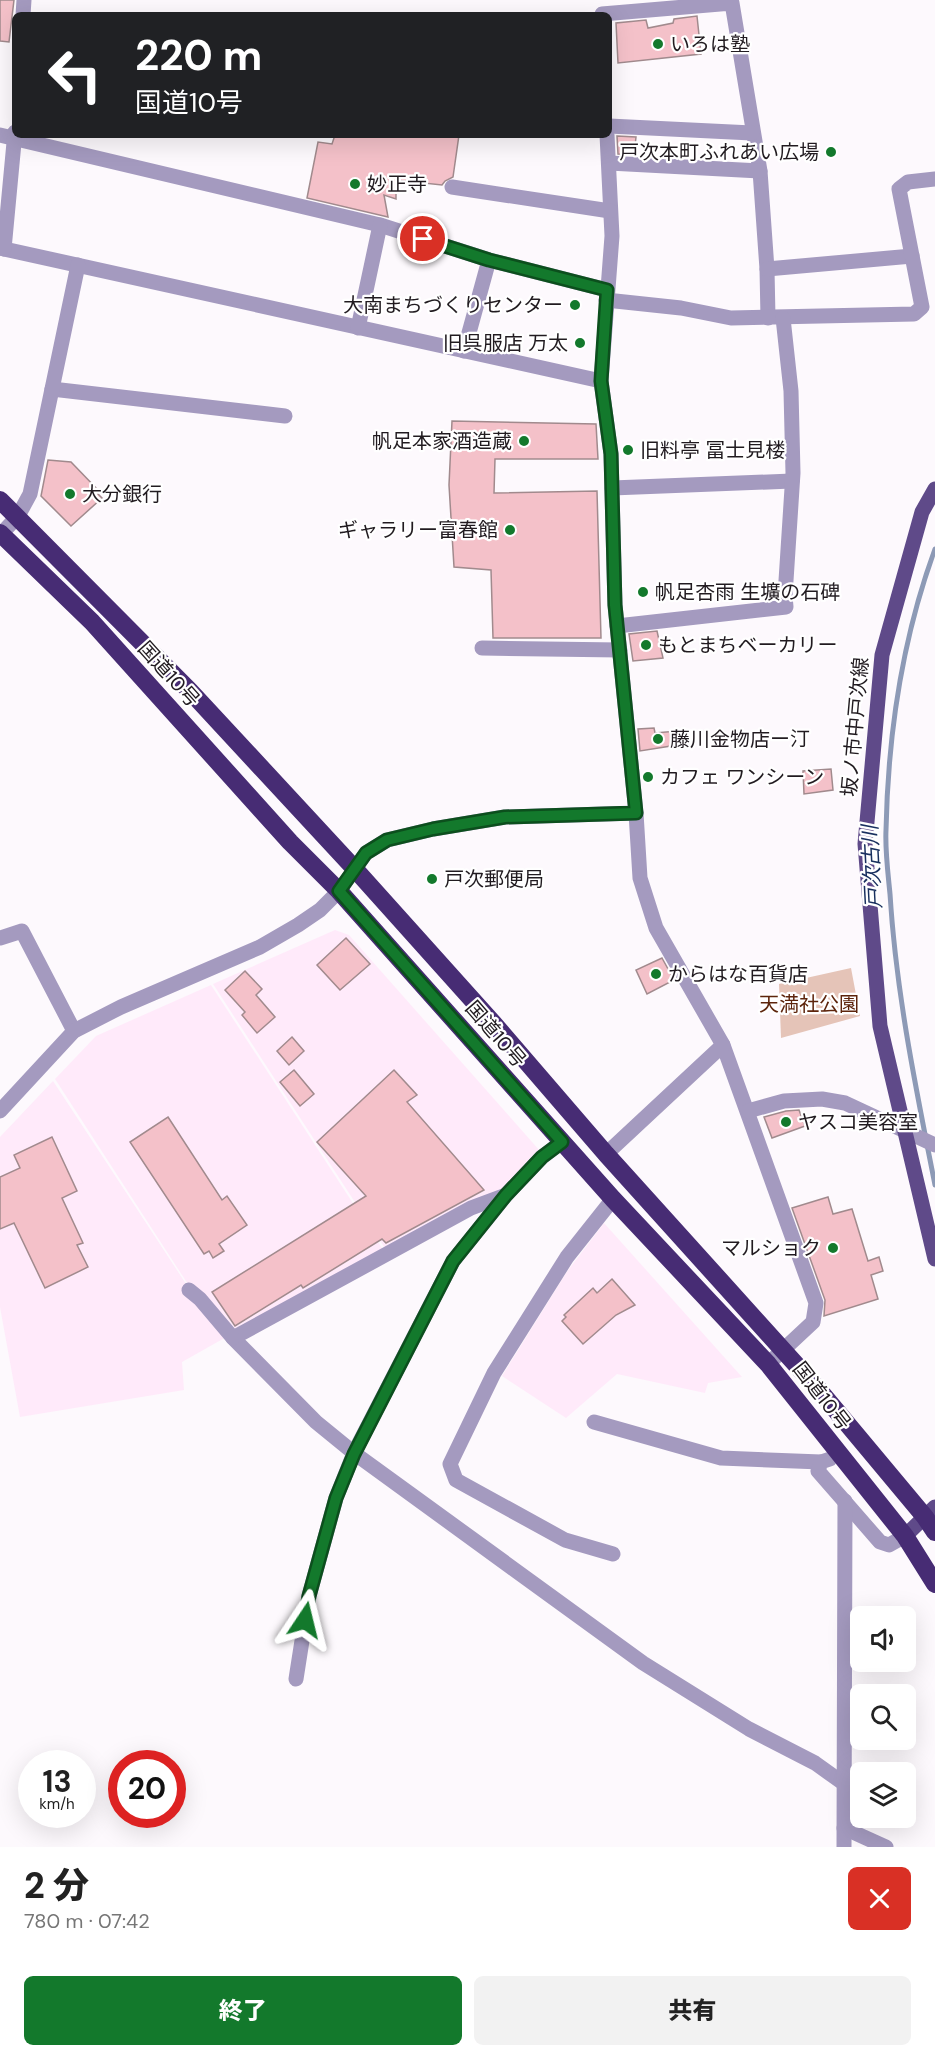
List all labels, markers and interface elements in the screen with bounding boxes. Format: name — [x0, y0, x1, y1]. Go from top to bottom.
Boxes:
text: 220 m — [135, 28, 262, 83]
place label: いろは塾 — [670, 31, 750, 57]
icon: left — [36, 36, 114, 114]
marker: いろは塾 — [651, 37, 665, 51]
text: 国道10号 — [135, 85, 243, 120]
place label: 戸次本町ふれあい広場 — [619, 139, 819, 165]
marker: 戸次本町ふれあい広場 — [824, 145, 838, 159]
place label: 妙正寺 — [367, 171, 427, 197]
marker: 妙正寺 — [348, 177, 362, 191]
pin — [397, 213, 448, 264]
icon: arrive — [406, 222, 439, 255]
place label: 大南まちづくりセンター — [343, 292, 563, 318]
marker: 大南まちづくりセンター — [568, 298, 582, 312]
place label: 旧呉服店 万太 — [443, 330, 568, 356]
marker: 旧呉服店 万太 — [573, 336, 587, 350]
place label: 帆足本家酒造蔵 — [372, 428, 512, 454]
marker: 帆足本家酒造蔵 — [517, 434, 531, 448]
place label: 旧料亭 冨士見楼 — [640, 437, 785, 463]
marker: 旧料亭 冨士見楼 — [621, 443, 635, 457]
place label: 大分銀行 — [82, 481, 162, 507]
marker: 大分銀行 — [63, 487, 77, 501]
place label: ギャラリー富春館 — [338, 517, 498, 543]
marker: ギャラリー富春館 — [503, 523, 517, 537]
place label: 帆足杏雨 生壙の石碑 — [655, 579, 840, 605]
marker: 帆足杏雨 生壙の石碑 — [636, 585, 650, 599]
place label: もとまちベーカリー — [658, 632, 838, 658]
street label: 国道10号 — [133, 636, 205, 712]
marker: もとまちベーカリー — [639, 638, 653, 652]
street label: 坂ノ市中戸次線 — [836, 656, 874, 798]
place label: 藤川金物店ー汀 — [670, 726, 810, 752]
marker: 藤川金物店ー汀 — [651, 732, 665, 746]
place label: カフェ ワンシーン — [660, 764, 824, 790]
marker: カフェ ワンシーン — [641, 770, 655, 784]
water label: 戸次古川 — [856, 822, 888, 910]
place label: 戸次郵便局 — [444, 866, 544, 892]
marker: 戸次郵便局 — [425, 872, 439, 886]
place label: からはな百貨店 — [668, 961, 808, 987]
marker: からはな百貨店 — [649, 967, 663, 981]
park label: 天満社公園 — [759, 991, 859, 1017]
street label: 国道10号 — [460, 995, 532, 1073]
place label: ヤスコ美容室 — [798, 1109, 918, 1135]
marker: ヤスコ美容室 — [779, 1115, 793, 1129]
place label: マルショク — [721, 1235, 821, 1261]
marker: マルショク — [826, 1241, 840, 1255]
street label: 国道10号 — [787, 1357, 857, 1435]
position arrow — [273, 1588, 337, 1652]
map controls — [850, 1606, 916, 1828]
button: sound — [850, 1606, 916, 1672]
button: search — [850, 1684, 916, 1750]
speed limit sign: 20 — [108, 1750, 186, 1828]
text: 13 — [42, 1762, 72, 1801]
button: layers — [850, 1762, 916, 1828]
text: km/h — [39, 1794, 75, 1814]
text: 2 分 — [24, 1862, 89, 1909]
button: close — [848, 1867, 911, 1930]
text: 780 m · 07:42 — [24, 1908, 150, 1934]
button: 終了 — [24, 1976, 462, 2045]
button: 共有 — [474, 1976, 911, 2045]

